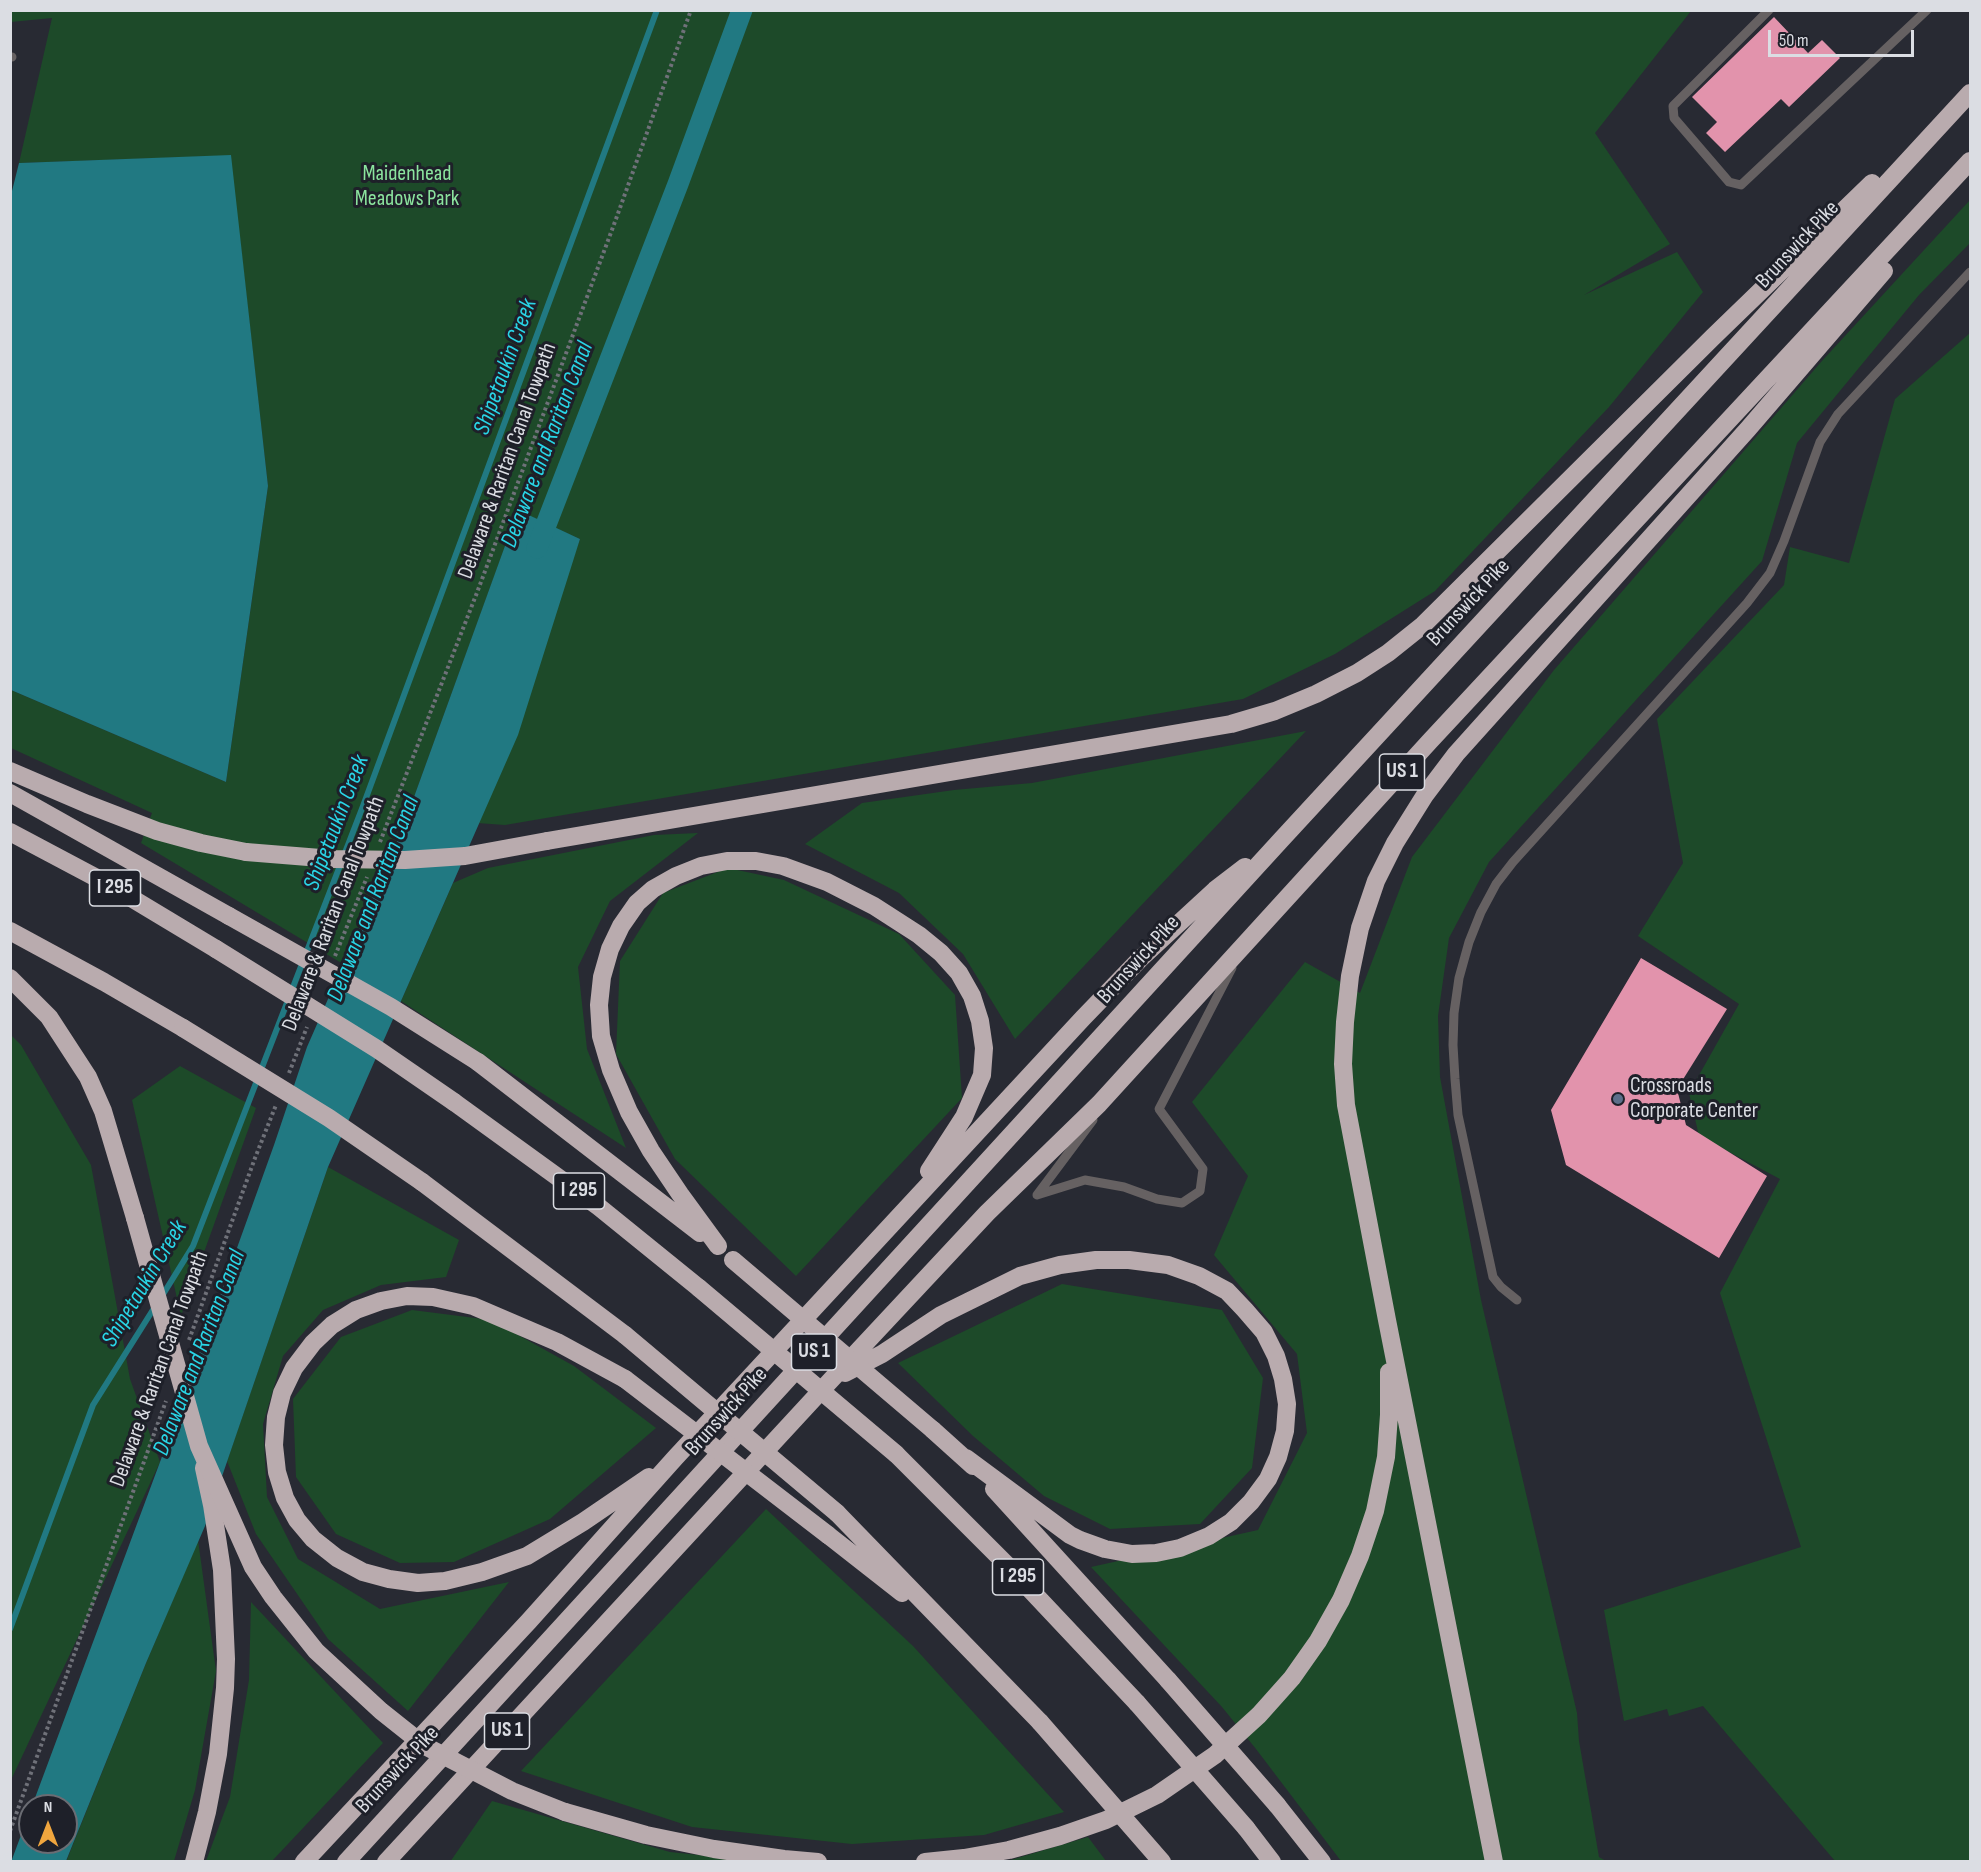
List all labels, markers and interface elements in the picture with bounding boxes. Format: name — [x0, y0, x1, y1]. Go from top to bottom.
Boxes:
scale bar — [1771, 18, 1916, 56]
text: 50 m — [1779, 30, 1809, 51]
park label: Maidenhead Meadows Park — [355, 161, 459, 212]
street label: Brunswick Pike — [1751, 196, 1845, 294]
water label: Shipetaukin Creek — [468, 295, 544, 439]
water label: Delaware and Raritan Canal — [496, 338, 600, 552]
street label: Delaware & Raritan Canal Towpath — [453, 339, 563, 583]
street label: Brunswick Pike — [1422, 554, 1516, 652]
water label: Shipetaukin Creek — [298, 751, 376, 895]
road number: US 1 — [1380, 754, 1424, 790]
water label: Delaware and Raritan Canal — [322, 792, 426, 1006]
street label: Delaware & Raritan Canal Towpath — [277, 793, 391, 1035]
road number: I 295 — [90, 870, 140, 906]
street label: Brunswick Pike — [1092, 910, 1186, 1010]
place label: Crossroads Corporate Center — [1630, 1073, 1758, 1124]
marker: Crossroads Corporate Center — [1611, 1092, 1625, 1106]
road number: I 295 — [554, 1173, 604, 1209]
water label: Shipetaukin Creek — [96, 1215, 194, 1353]
water label: Delaware and Raritan Canal — [148, 1246, 252, 1460]
street label: Delaware & Raritan Canal Towpath — [105, 1247, 215, 1491]
road number: US 1 — [792, 1334, 836, 1370]
street label: Brunswick Pike — [680, 1362, 774, 1462]
road number: I 295 — [992, 1559, 1044, 1595]
road number: US 1 — [484, 1713, 530, 1749]
street label: Brunswick Pike — [351, 1721, 445, 1819]
north arrow — [18, 1794, 78, 1854]
text: N — [44, 1798, 52, 1817]

